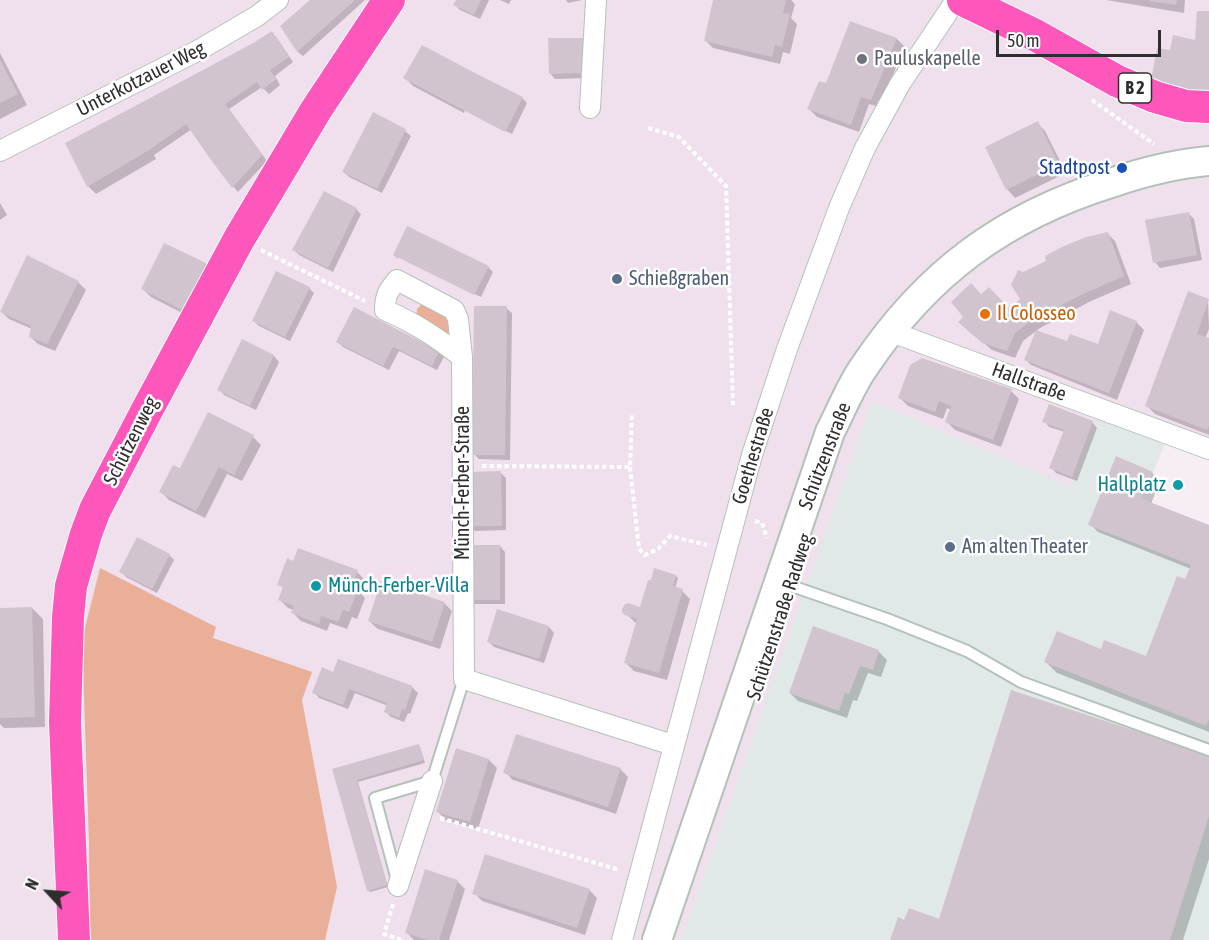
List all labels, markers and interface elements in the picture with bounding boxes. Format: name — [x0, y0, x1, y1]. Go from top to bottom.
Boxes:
scale bar — [999, 18, 1164, 56]
text: 50 m — [1007, 30, 1039, 51]
street label: Unterkotzauer Weg — [73, 36, 209, 122]
place label: Pauluskapelle — [874, 47, 981, 71]
marker: Pauluskapelle — [855, 52, 869, 66]
road number: B 2 — [1118, 73, 1152, 103]
place label: Stadtpost — [1040, 156, 1110, 180]
marker: Stadtpost — [1115, 161, 1129, 175]
place label: Schießgraben — [629, 267, 729, 291]
marker: Schießgraben — [610, 272, 624, 286]
place label: Il Colosseo — [997, 302, 1076, 326]
marker: Il Colosseo — [978, 307, 992, 321]
street label: Hallstraße — [988, 357, 1070, 407]
street label: Schützenweg — [98, 393, 164, 489]
street label: Schützenstraße — [794, 399, 856, 513]
street label: Goethestraße — [727, 405, 779, 507]
street label: Münch-Ferber-Straße — [451, 406, 475, 560]
place label: Hallplatz — [1097, 473, 1166, 497]
marker: Hallplatz — [1171, 478, 1185, 492]
street label: Schützenstraße Radweg — [742, 531, 818, 703]
place label: Am alten Theater — [962, 535, 1088, 559]
marker: Am alten Theater — [943, 540, 957, 554]
place label: Münch-Ferber-Villa — [328, 574, 469, 598]
marker: Münch-Ferber-Villa — [309, 579, 323, 593]
north arrow — [18, 862, 78, 922]
text: N — [22, 876, 42, 892]

